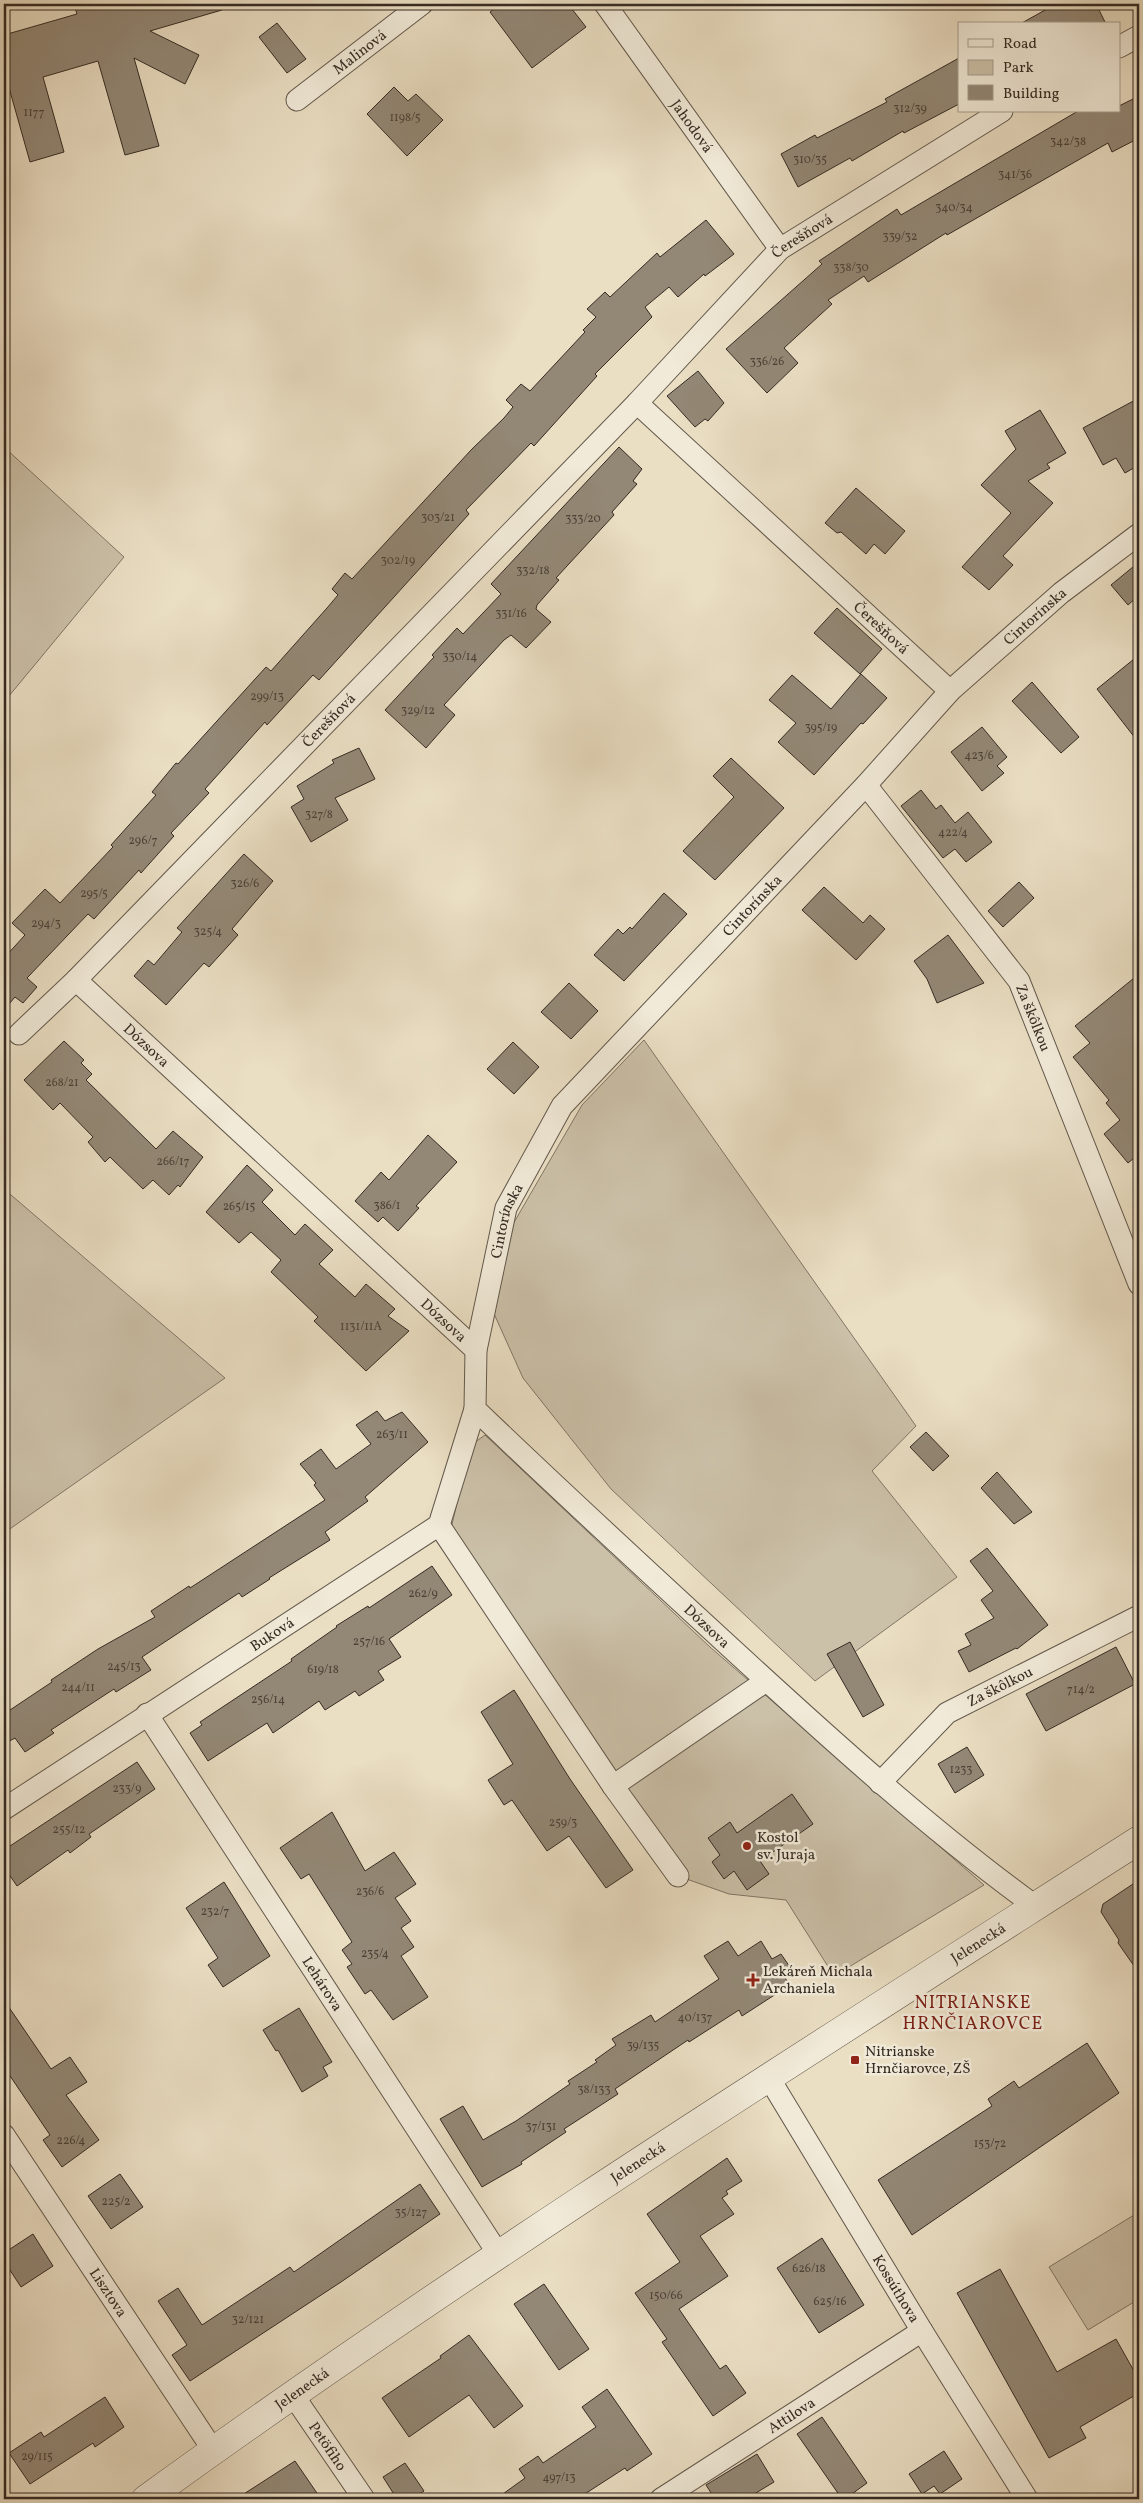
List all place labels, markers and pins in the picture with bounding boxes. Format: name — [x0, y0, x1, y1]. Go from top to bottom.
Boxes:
place label: Kostol sv. Juraja — [757, 1828, 815, 1866]
marker: Kostol sv. Juraja — [741, 1840, 753, 1852]
place label: Lekáreň Michala Archaniela — [763, 1962, 873, 2000]
marker: Lekáreň Michala Archaniela — [747, 1974, 759, 1986]
place label: Nitrianske Hrnčiarovce, ZŠ — [865, 2042, 971, 2080]
marker: Nitrianske Hrnčiarovce, ZŠ — [849, 2054, 861, 2066]

